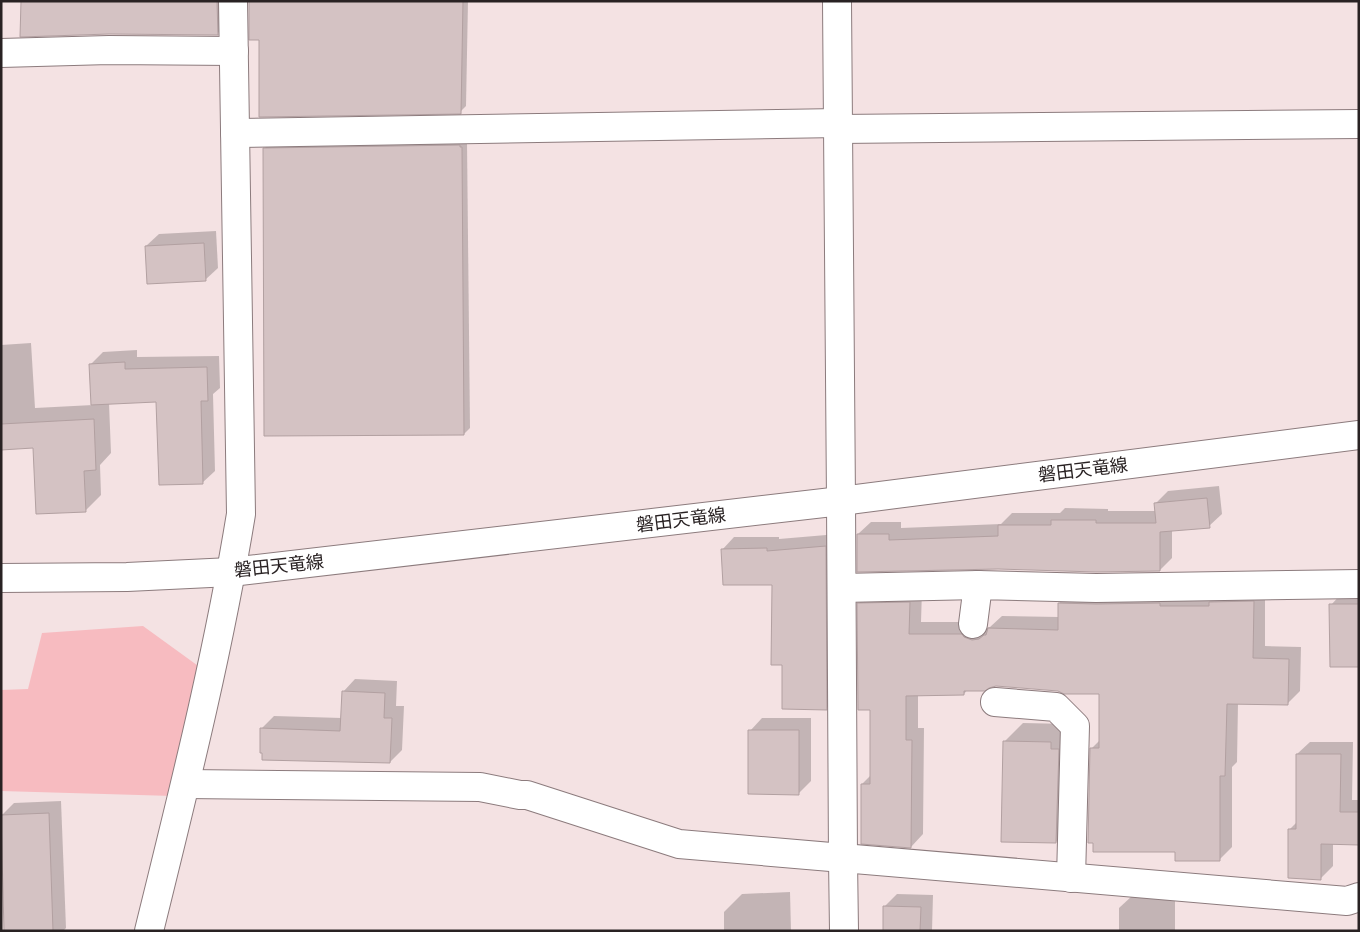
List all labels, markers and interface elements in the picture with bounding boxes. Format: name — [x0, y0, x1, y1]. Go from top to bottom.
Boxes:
street label: 磐田天竜線 — [1037, 452, 1129, 486]
street label: 磐田天竜線 — [635, 502, 727, 536]
street label: 磐田天竜線 — [233, 548, 325, 582]

